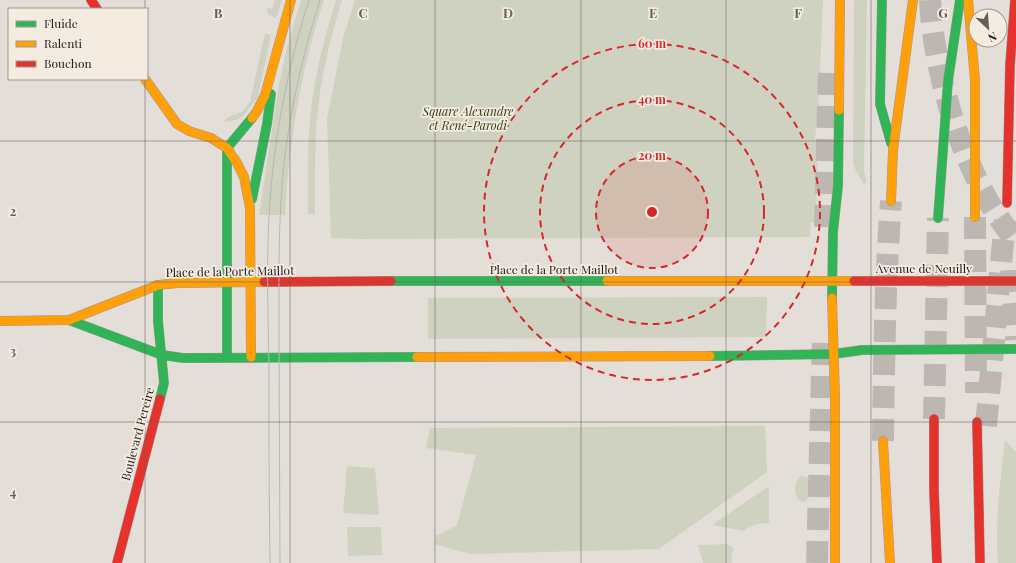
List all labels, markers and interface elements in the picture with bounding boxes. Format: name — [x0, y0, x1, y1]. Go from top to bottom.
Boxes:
text: B — [214, 4, 223, 21]
text: C — [358, 4, 368, 21]
text: D — [503, 4, 513, 21]
text: E — [649, 4, 657, 21]
text: F — [794, 4, 802, 21]
text: G — [938, 4, 948, 21]
legend — [8, 8, 148, 80]
north arrow — [968, 8, 1008, 48]
text: Fluide — [44, 15, 78, 31]
text: N — [986, 29, 999, 46]
text: Ralenti — [44, 35, 83, 51]
text: 60 m — [638, 35, 666, 51]
text: Bouchon — [44, 55, 92, 71]
text: 40 m — [638, 91, 666, 107]
park label: Square Alexandre et René-Parodi — [422, 103, 513, 133]
text: 20 m — [638, 147, 666, 163]
text: 2 — [10, 202, 17, 219]
centre of rings — [645, 205, 659, 219]
street label: Avenue de Neuilly — [875, 260, 972, 276]
street label: Place de la Porte Maillot — [490, 261, 619, 277]
street label: Place de la Porte Maillot — [166, 262, 295, 280]
text: 3 — [10, 342, 16, 359]
street label: Boulevard Pereire — [117, 385, 157, 482]
text: 4 — [10, 483, 17, 500]

